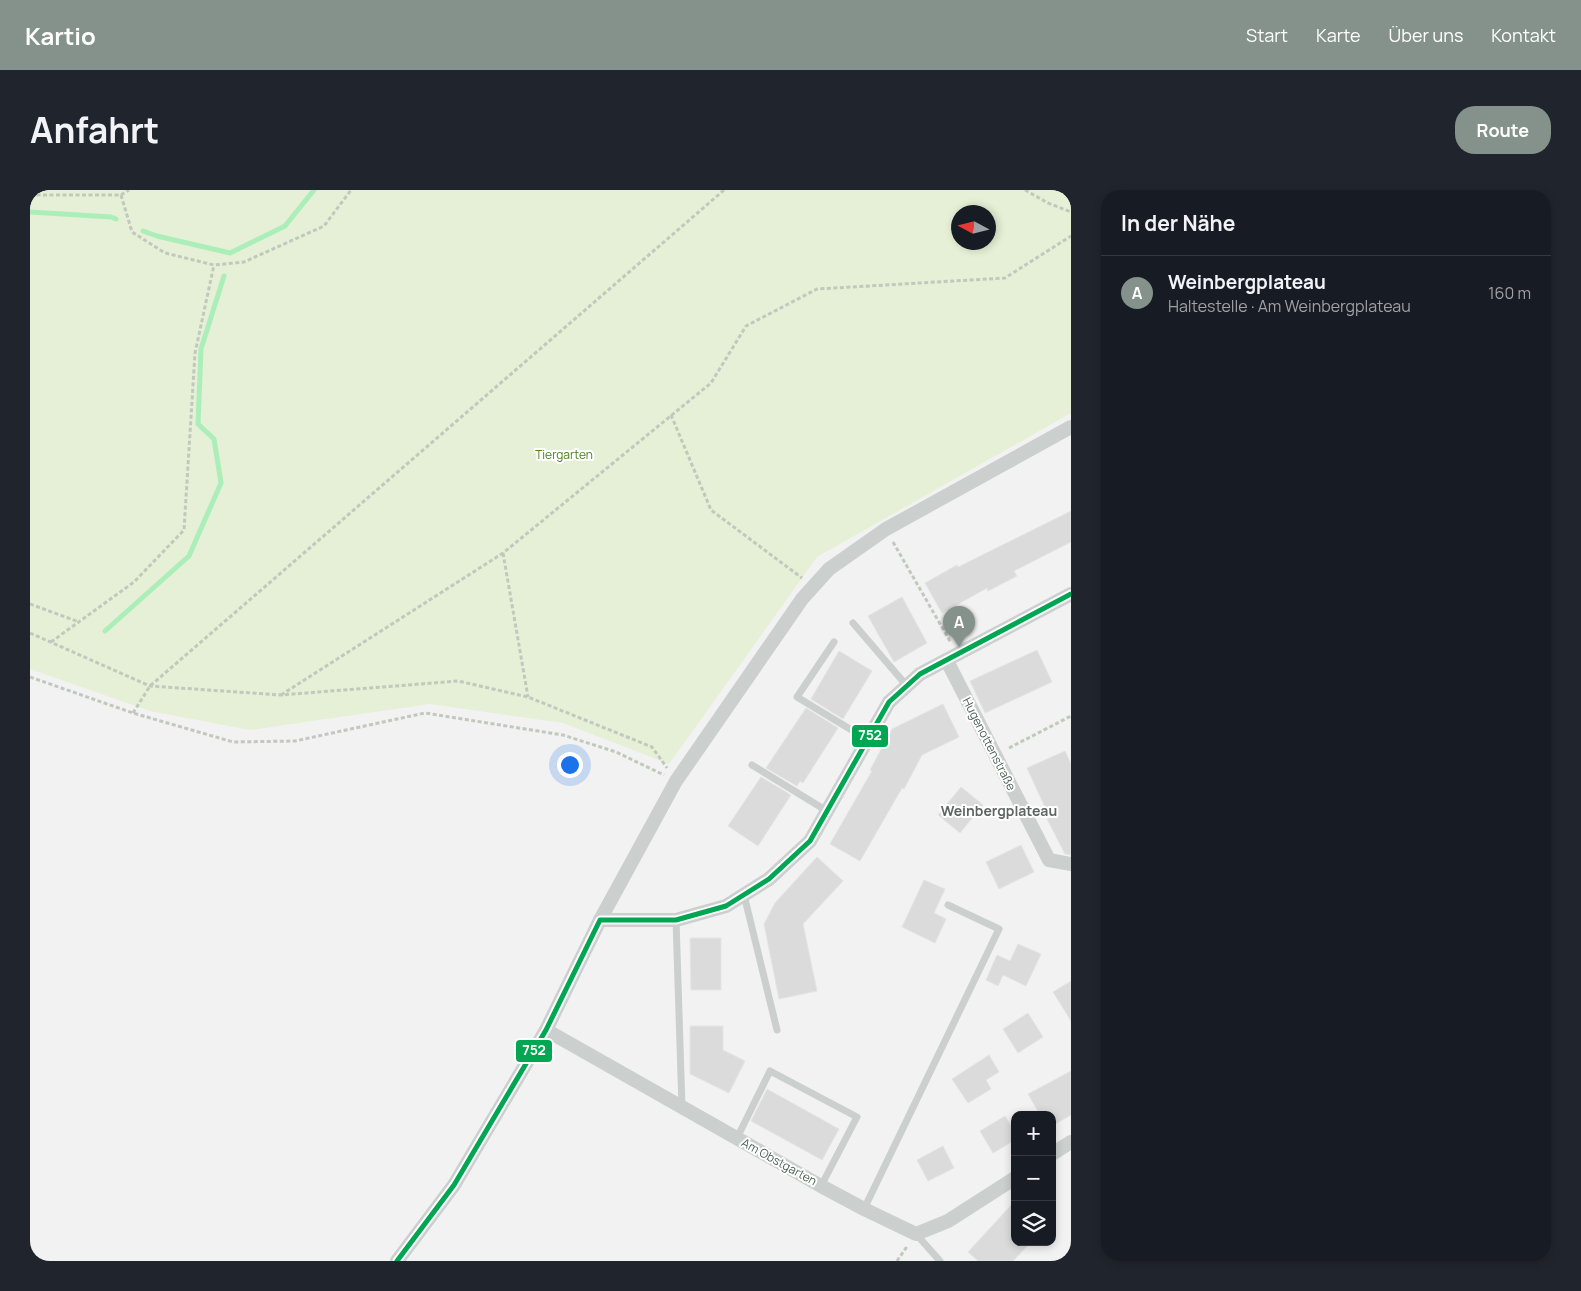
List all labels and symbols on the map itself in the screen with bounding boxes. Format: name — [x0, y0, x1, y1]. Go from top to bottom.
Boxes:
north arrow — [951, 205, 996, 250]
park label: Tiergarten — [535, 446, 593, 463]
pin: A — [943, 606, 975, 647]
street label: Hugenottenstraße — [959, 694, 1020, 793]
line badge: 752 — [851, 724, 889, 748]
text: 752 — [858, 725, 882, 744]
your location — [557, 752, 583, 778]
district label: Weinbergplateau — [941, 801, 1057, 820]
line badge: 752 — [515, 1039, 553, 1063]
text: 752 — [522, 1040, 546, 1059]
street label: Am Obstgarten — [739, 1134, 820, 1189]

